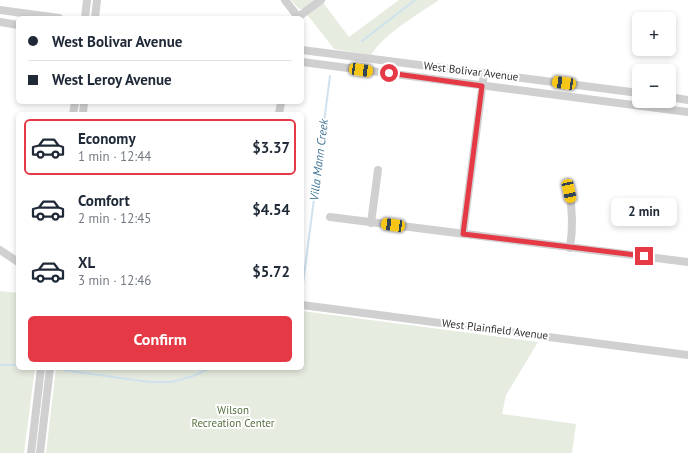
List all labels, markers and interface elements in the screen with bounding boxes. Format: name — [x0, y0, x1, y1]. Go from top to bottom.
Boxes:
map controls — [632, 12, 676, 108]
button: + — [632, 12, 676, 56]
text: West Bolivar Avenue — [52, 32, 182, 51]
street label: West Bolivar Avenue — [423, 58, 520, 84]
car — [348, 62, 374, 78]
route start — [380, 64, 398, 82]
button: − — [632, 64, 676, 108]
text: West Leroy Avenue — [52, 70, 172, 89]
car — [551, 75, 577, 91]
water label: Villa Mann Creek — [306, 118, 331, 202]
icon: car — [30, 129, 66, 165]
text: Economy — [78, 129, 136, 148]
text: $3.37 — [252, 138, 290, 157]
text: 1 min · 12:44 — [78, 148, 151, 165]
car — [561, 178, 577, 204]
icon: car — [30, 191, 66, 227]
text: Comfort — [78, 191, 130, 210]
callout: 2 min — [611, 198, 677, 226]
text: $4.54 — [252, 200, 290, 219]
text: 2 min — [628, 203, 660, 220]
text: 2 min · 12:45 — [78, 210, 151, 227]
car — [380, 217, 406, 233]
route end — [635, 247, 653, 265]
icon: car — [30, 253, 66, 289]
text: XL — [78, 253, 95, 272]
text: $5.72 — [252, 262, 290, 281]
text: 3 min · 12:46 — [78, 272, 151, 289]
button: Confirm — [28, 316, 292, 362]
street label: West Plainfield Avenue — [441, 316, 549, 343]
park label: Wilson Recreation Center — [191, 403, 275, 430]

